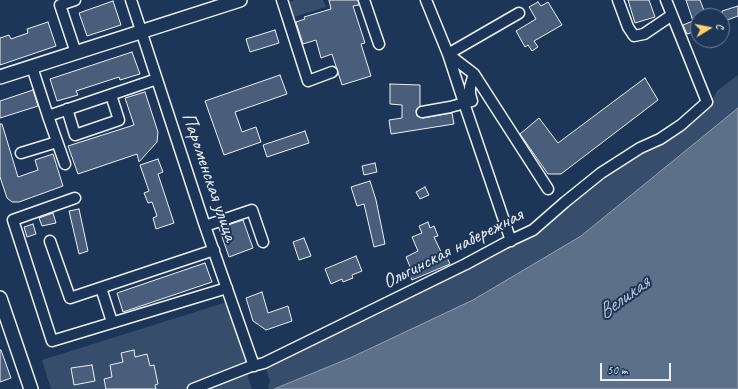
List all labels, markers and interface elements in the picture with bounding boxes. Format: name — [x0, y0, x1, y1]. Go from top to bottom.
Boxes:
north arrow — [690, 8, 730, 48]
text: С — [713, 22, 728, 30]
street label: Пароменская улица — [176, 110, 242, 244]
street label: Ольгинская набережная — [379, 203, 527, 295]
water label: Великая — [593, 271, 655, 325]
scale bar — [602, 355, 673, 381]
text: 50 m — [607, 362, 627, 378]

